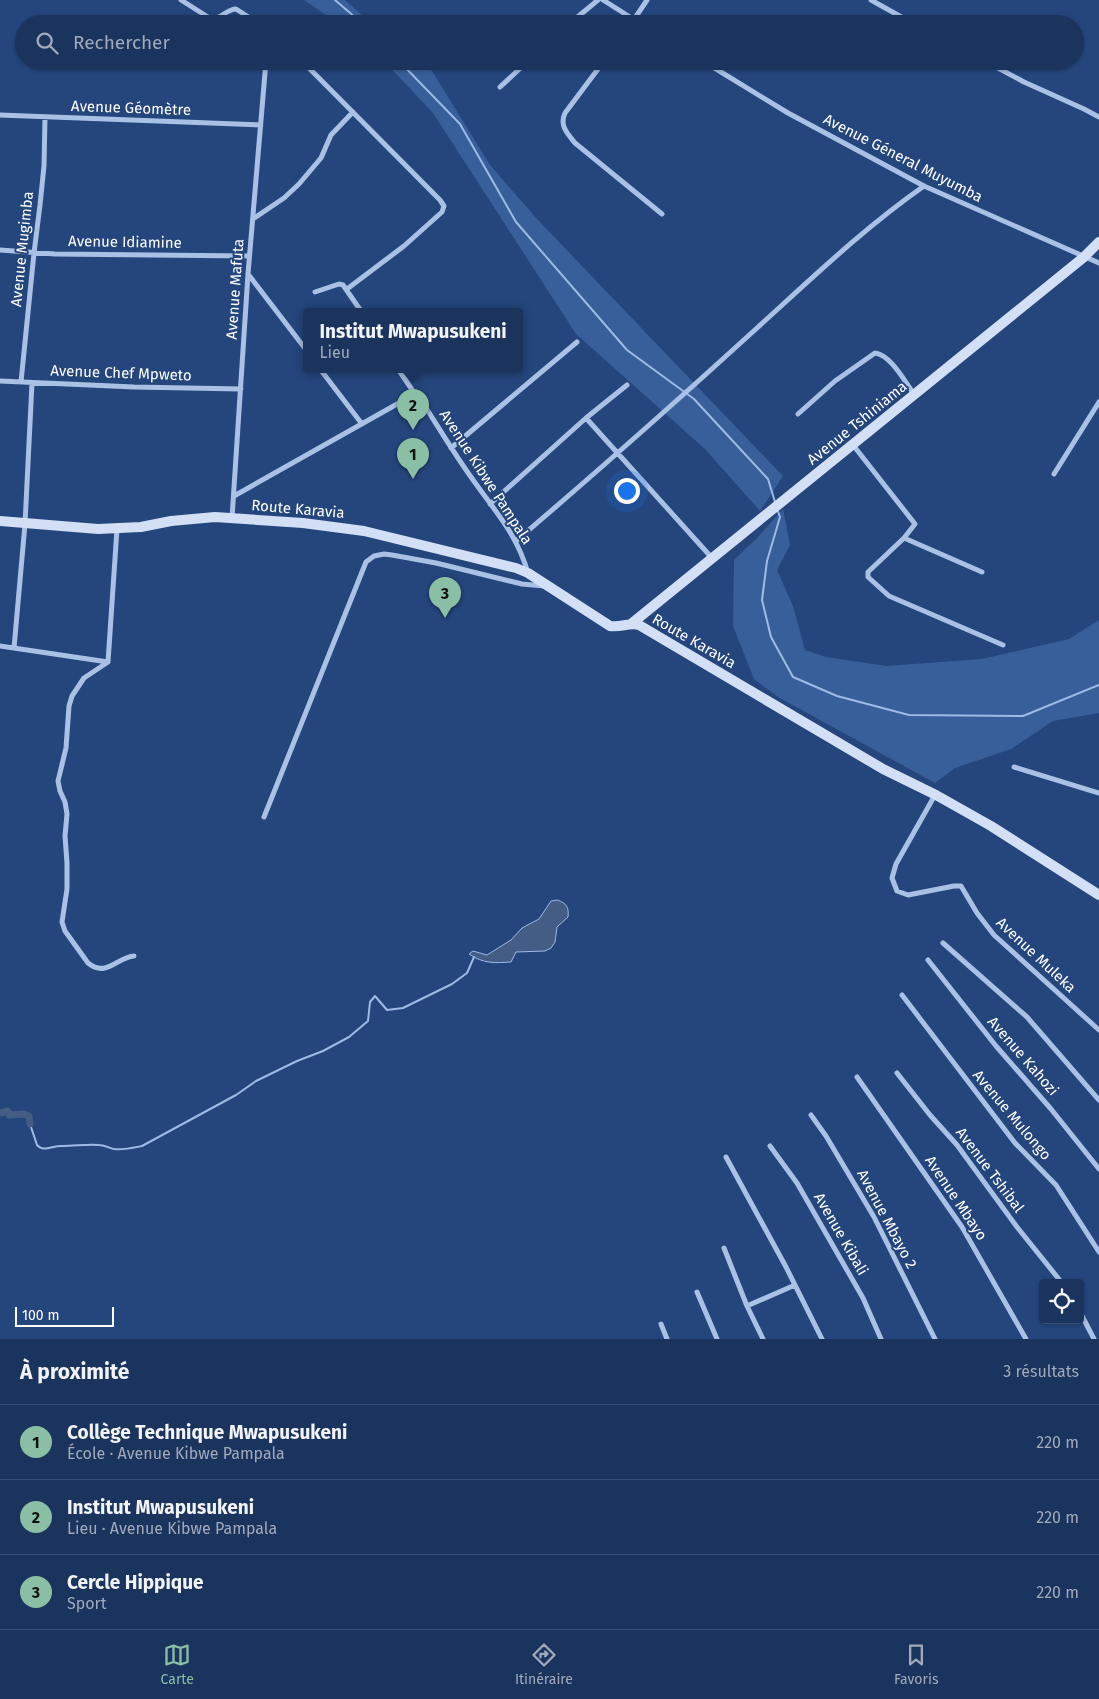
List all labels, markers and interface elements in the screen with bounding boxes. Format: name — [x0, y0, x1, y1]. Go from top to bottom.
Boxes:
search box — [15, 15, 1084, 70]
icon: search — [33, 29, 61, 57]
text: Rechercher — [73, 31, 170, 54]
street label: Avenue Géomètre — [71, 97, 191, 119]
street label: Avenue Géneral Muyumba — [820, 110, 986, 206]
street label: Avenue Mugimba — [7, 190, 37, 308]
street label: Avenue Idiamine — [68, 232, 182, 252]
street label: Avenue Mafuta — [223, 238, 247, 340]
popup — [303, 308, 523, 373]
text: Institut Mwapusukeni — [319, 320, 507, 343]
text: Lieu — [319, 343, 350, 362]
street label: Avenue Chef Mpweto — [50, 362, 192, 384]
street label: Avenue Tshiniama — [804, 377, 910, 469]
pin: 2 — [397, 389, 429, 430]
street label: Avenue Kibwe Pampala — [436, 406, 536, 548]
pin: 1 — [397, 438, 429, 479]
your location — [614, 478, 640, 504]
street label: Route Karavia — [251, 496, 345, 522]
pin: 3 — [429, 577, 461, 618]
street label: Route Karavia — [649, 610, 739, 672]
street label: Avenue Muleka — [992, 914, 1080, 996]
street label: Avenue Kahozi — [984, 1013, 1062, 1099]
street label: Avenue Mulongo — [969, 1066, 1055, 1164]
street label: Avenue Tshibal — [952, 1124, 1028, 1217]
street label: Avenue Mbayo — [921, 1152, 991, 1244]
street label: Avenue Mbayo 2 — [853, 1166, 921, 1272]
street label: Avenue Kibali — [810, 1190, 872, 1278]
map controls — [1039, 1279, 1084, 1324]
button: locate — [1039, 1279, 1084, 1324]
scale bar — [15, 1304, 114, 1327]
text: 100 m — [22, 1307, 59, 1324]
text: À proximité — [20, 1359, 129, 1385]
text: 3 résultats — [1003, 1362, 1079, 1381]
text: Collège Technique Mwapusukeni — [67, 1421, 347, 1444]
text: 1 — [32, 1433, 40, 1452]
text: 220 m — [1036, 1433, 1079, 1452]
text: École · Avenue Kibwe Pampala — [67, 1444, 285, 1463]
text: Institut Mwapusukeni — [67, 1496, 254, 1519]
text: 2 — [32, 1508, 40, 1527]
text: 220 m — [1036, 1508, 1079, 1527]
text: Lieu · Avenue Kibwe Pampala — [67, 1519, 277, 1538]
text: Cercle Hippique — [67, 1571, 204, 1594]
text: 3 — [32, 1583, 40, 1602]
text: 220 m — [1036, 1583, 1079, 1602]
text: Sport — [67, 1594, 107, 1613]
tab: Carte — [161, 1641, 194, 1688]
tab: Itinéraire — [515, 1641, 573, 1688]
tab: Favoris — [894, 1641, 938, 1688]

